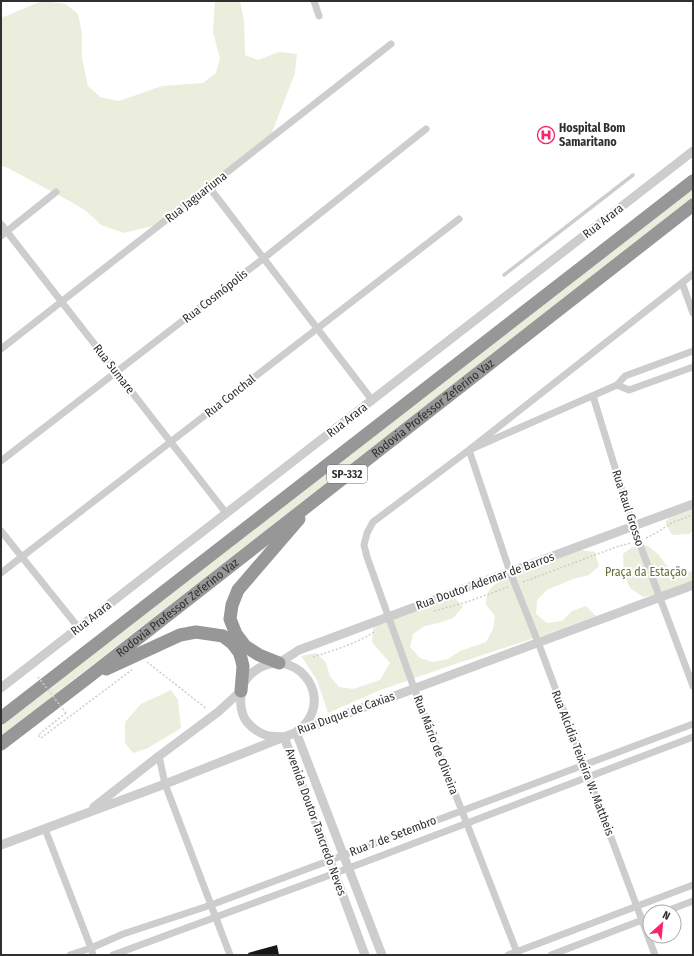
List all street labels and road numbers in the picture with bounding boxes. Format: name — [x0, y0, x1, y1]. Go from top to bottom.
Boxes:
street label: Rua Jaguariuna — [163, 169, 230, 225]
street label: Rua Arara — [580, 201, 626, 241]
street label: Rua Cosmópolis — [180, 266, 250, 326]
street label: Rua Sumare — [90, 342, 138, 396]
street label: Rodovia Professor Zeferino Vaz — [369, 356, 497, 460]
street label: Rua Conchal — [202, 372, 258, 420]
street label: Rua Arara — [324, 400, 370, 440]
road number: SP-332 — [327, 465, 367, 483]
street label: Rua Raul Grosso — [609, 468, 647, 548]
street label: Rua Doutor Ademar de Barros — [414, 549, 556, 613]
street label: Rodovia Professor Zeferino Vaz — [113, 555, 242, 660]
street label: Rua Arara — [68, 598, 114, 638]
street label: Rua Alcidia Teixeira W. Mattheis — [549, 688, 617, 838]
street label: Rua Duque de Caxias — [295, 689, 397, 737]
street label: Rua Mário de Oliveira — [411, 693, 461, 797]
street label: Avenida Doutor Tancredo Neves — [283, 746, 349, 898]
street label: Rua 7 de Setembro — [348, 813, 438, 859]

